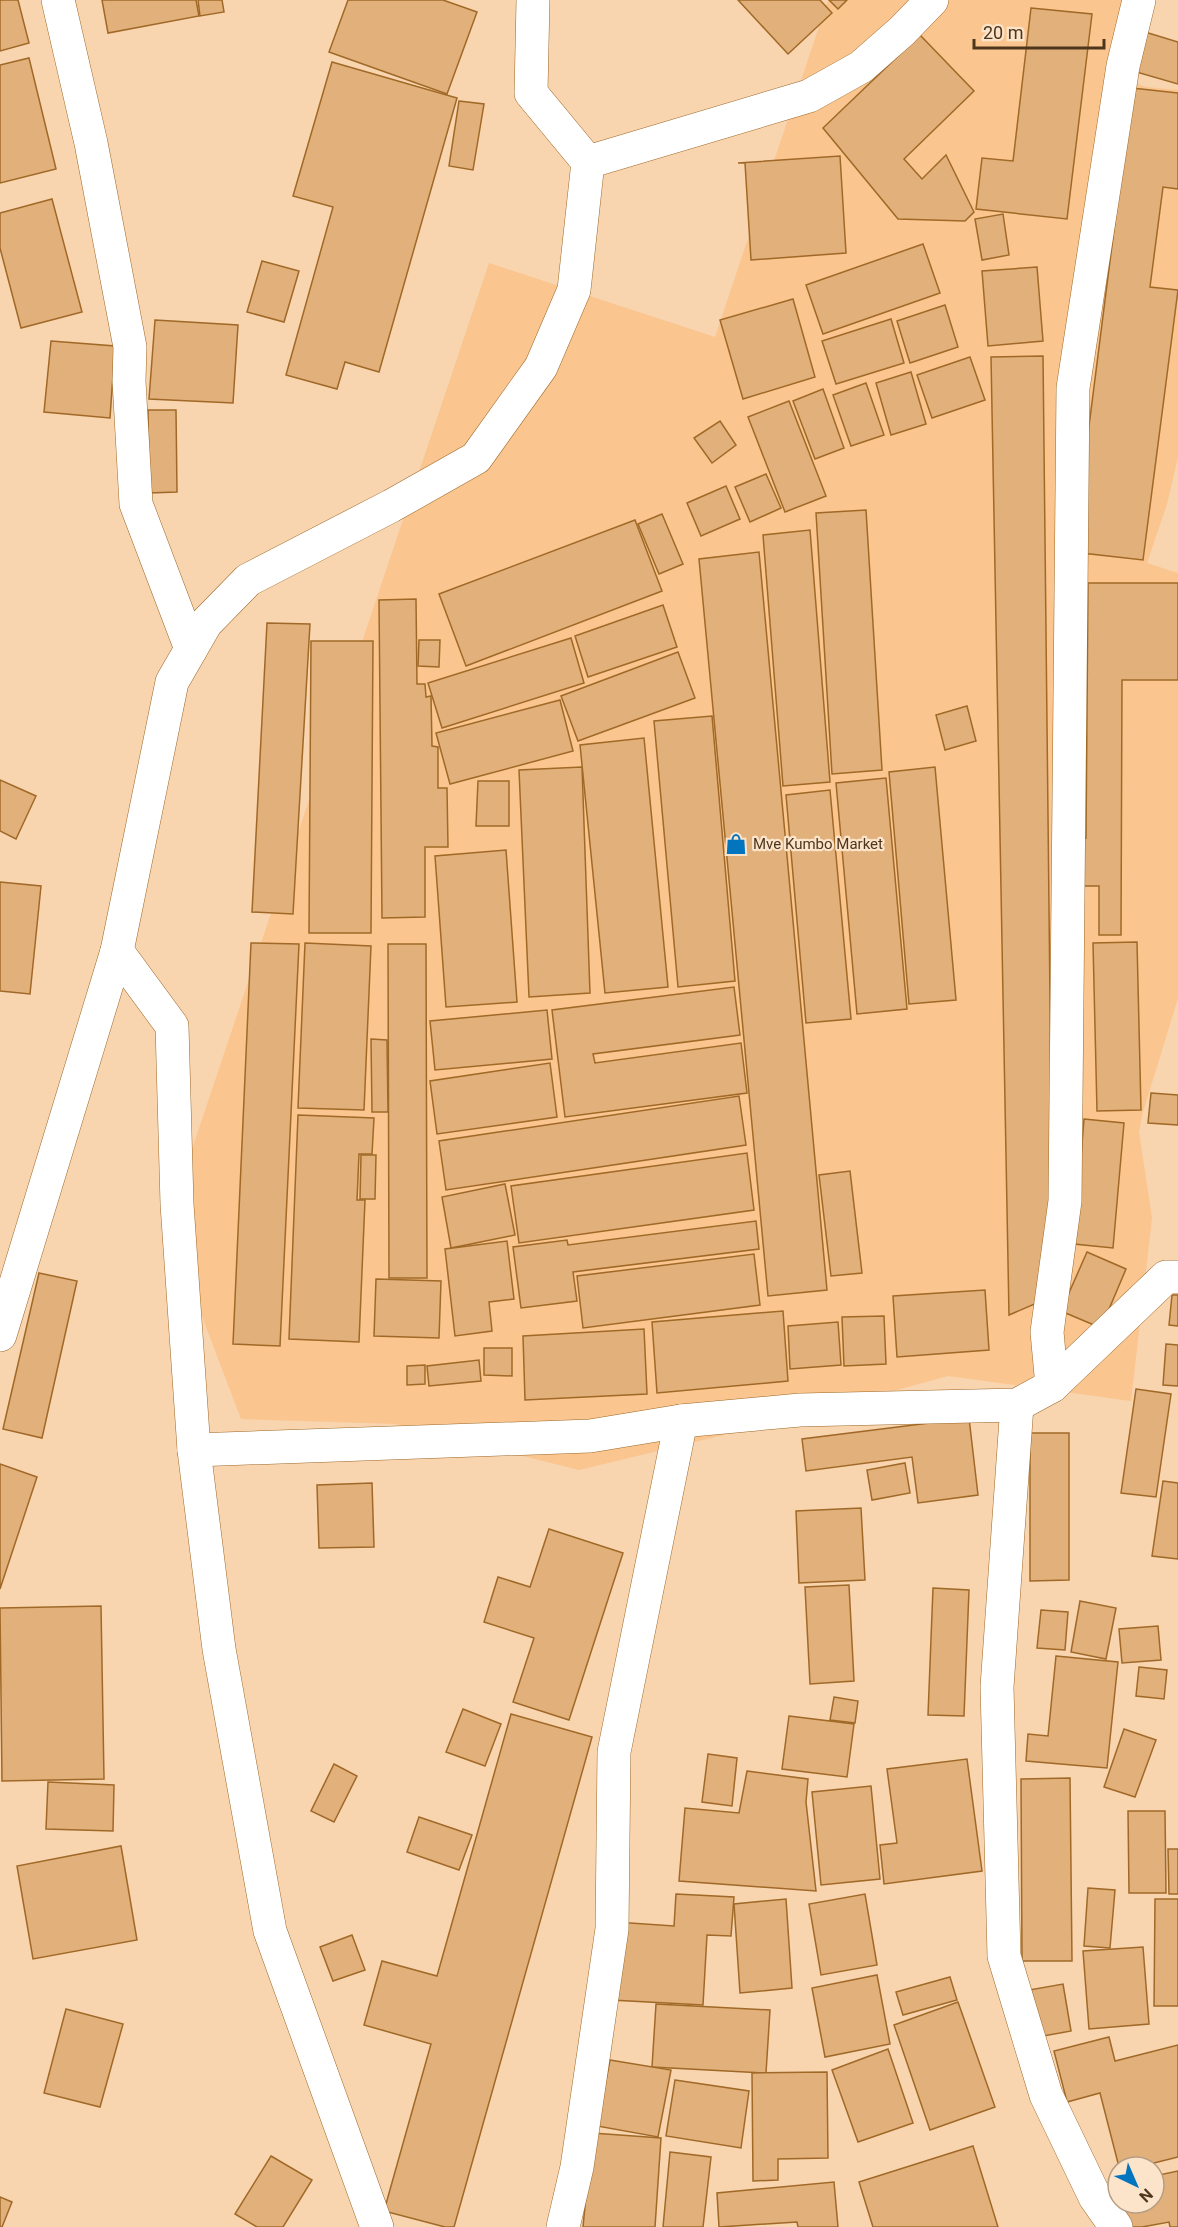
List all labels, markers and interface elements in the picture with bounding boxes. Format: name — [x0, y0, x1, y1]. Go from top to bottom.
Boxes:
scale bar — [974, 12, 1104, 50]
text: 20 m — [983, 22, 1023, 43]
shop icon: Mve Kumbo Market — [724, 832, 748, 856]
place label: Mve Kumbo Market — [753, 835, 883, 853]
north arrow — [1106, 2155, 1166, 2215]
text: N — [1135, 2185, 1157, 2206]

